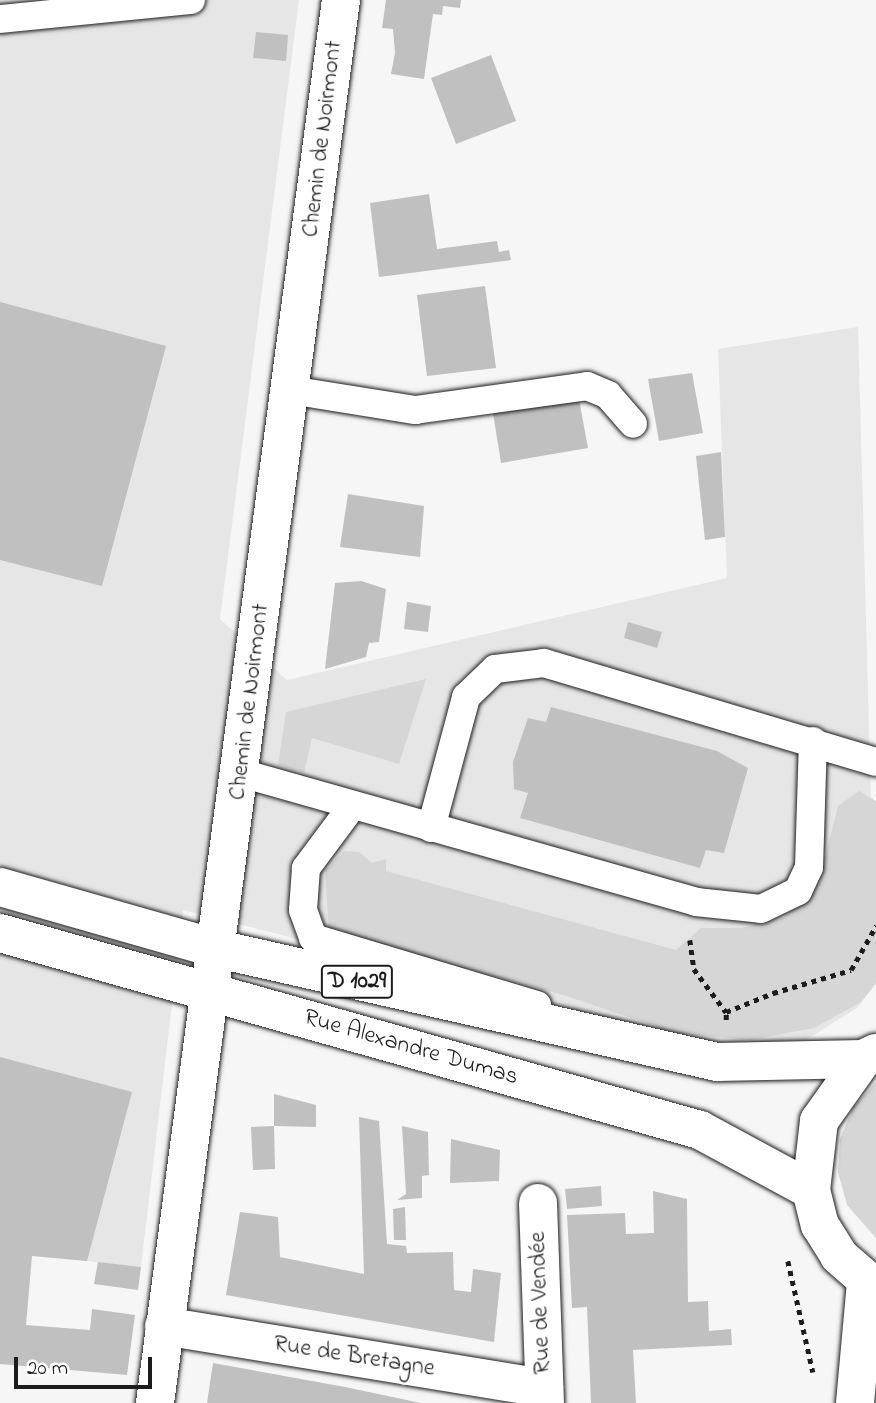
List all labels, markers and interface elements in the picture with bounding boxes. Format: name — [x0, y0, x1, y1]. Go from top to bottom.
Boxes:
street label: Chemin de Noirmont — [297, 39, 349, 239]
street label: Chemin de Noirmont — [224, 602, 276, 802]
road number: D 1029 — [320, 962, 394, 1001]
street label: Rue Alexandre Dumas — [301, 1004, 521, 1092]
street label: Rue de Vendée — [524, 1231, 558, 1375]
street label: Rue de Bretagne — [271, 1330, 437, 1384]
scale bar — [18, 1344, 156, 1388]
text: 20 m — [27, 1354, 68, 1384]

